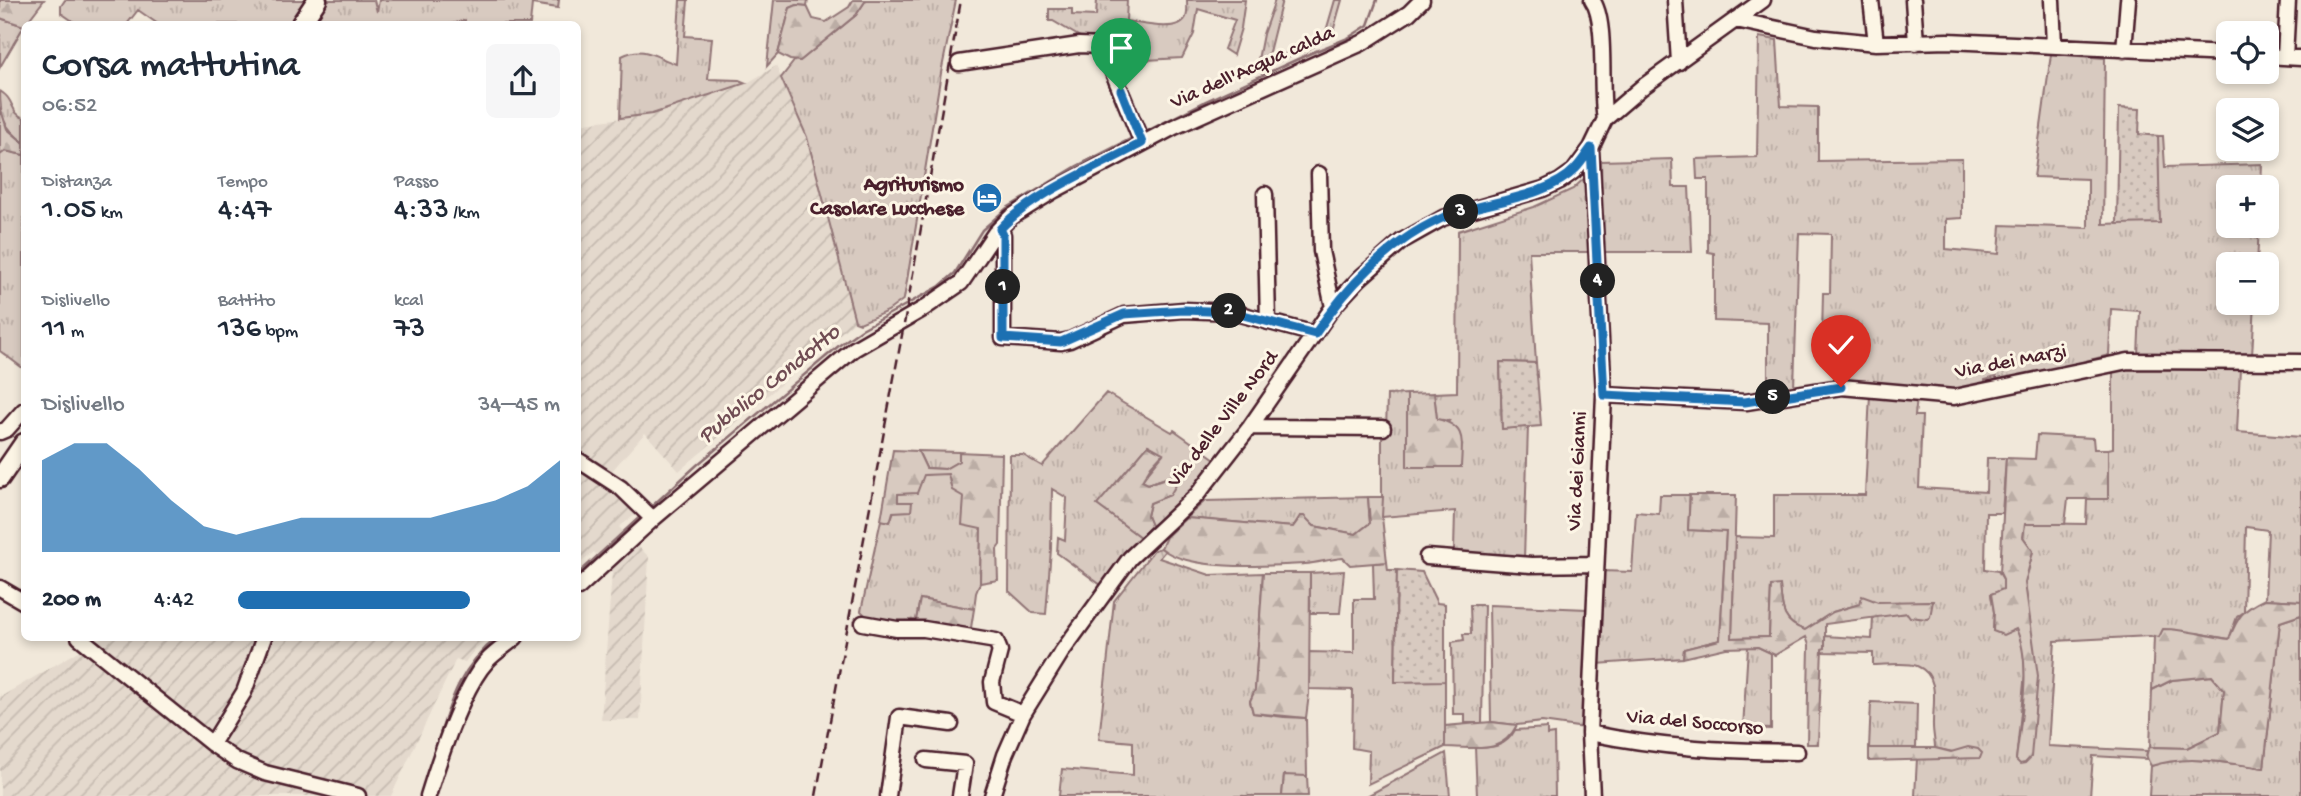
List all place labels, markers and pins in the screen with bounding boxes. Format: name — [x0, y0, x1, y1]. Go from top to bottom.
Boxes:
pin — [1091, 18, 1151, 90]
place label: Agriturismo Casolare Lucchese — [809, 174, 965, 223]
hotel icon: Agriturismo Casolare Lucchese — [970, 181, 1004, 215]
pin: 3 — [1444, 194, 1478, 230]
pin: 4 — [1580, 264, 1616, 298]
pin: 1 — [986, 270, 1020, 304]
pin: 2 — [1212, 294, 1246, 328]
pin — [1811, 315, 1871, 387]
pin: 5 — [1756, 380, 1790, 414]

